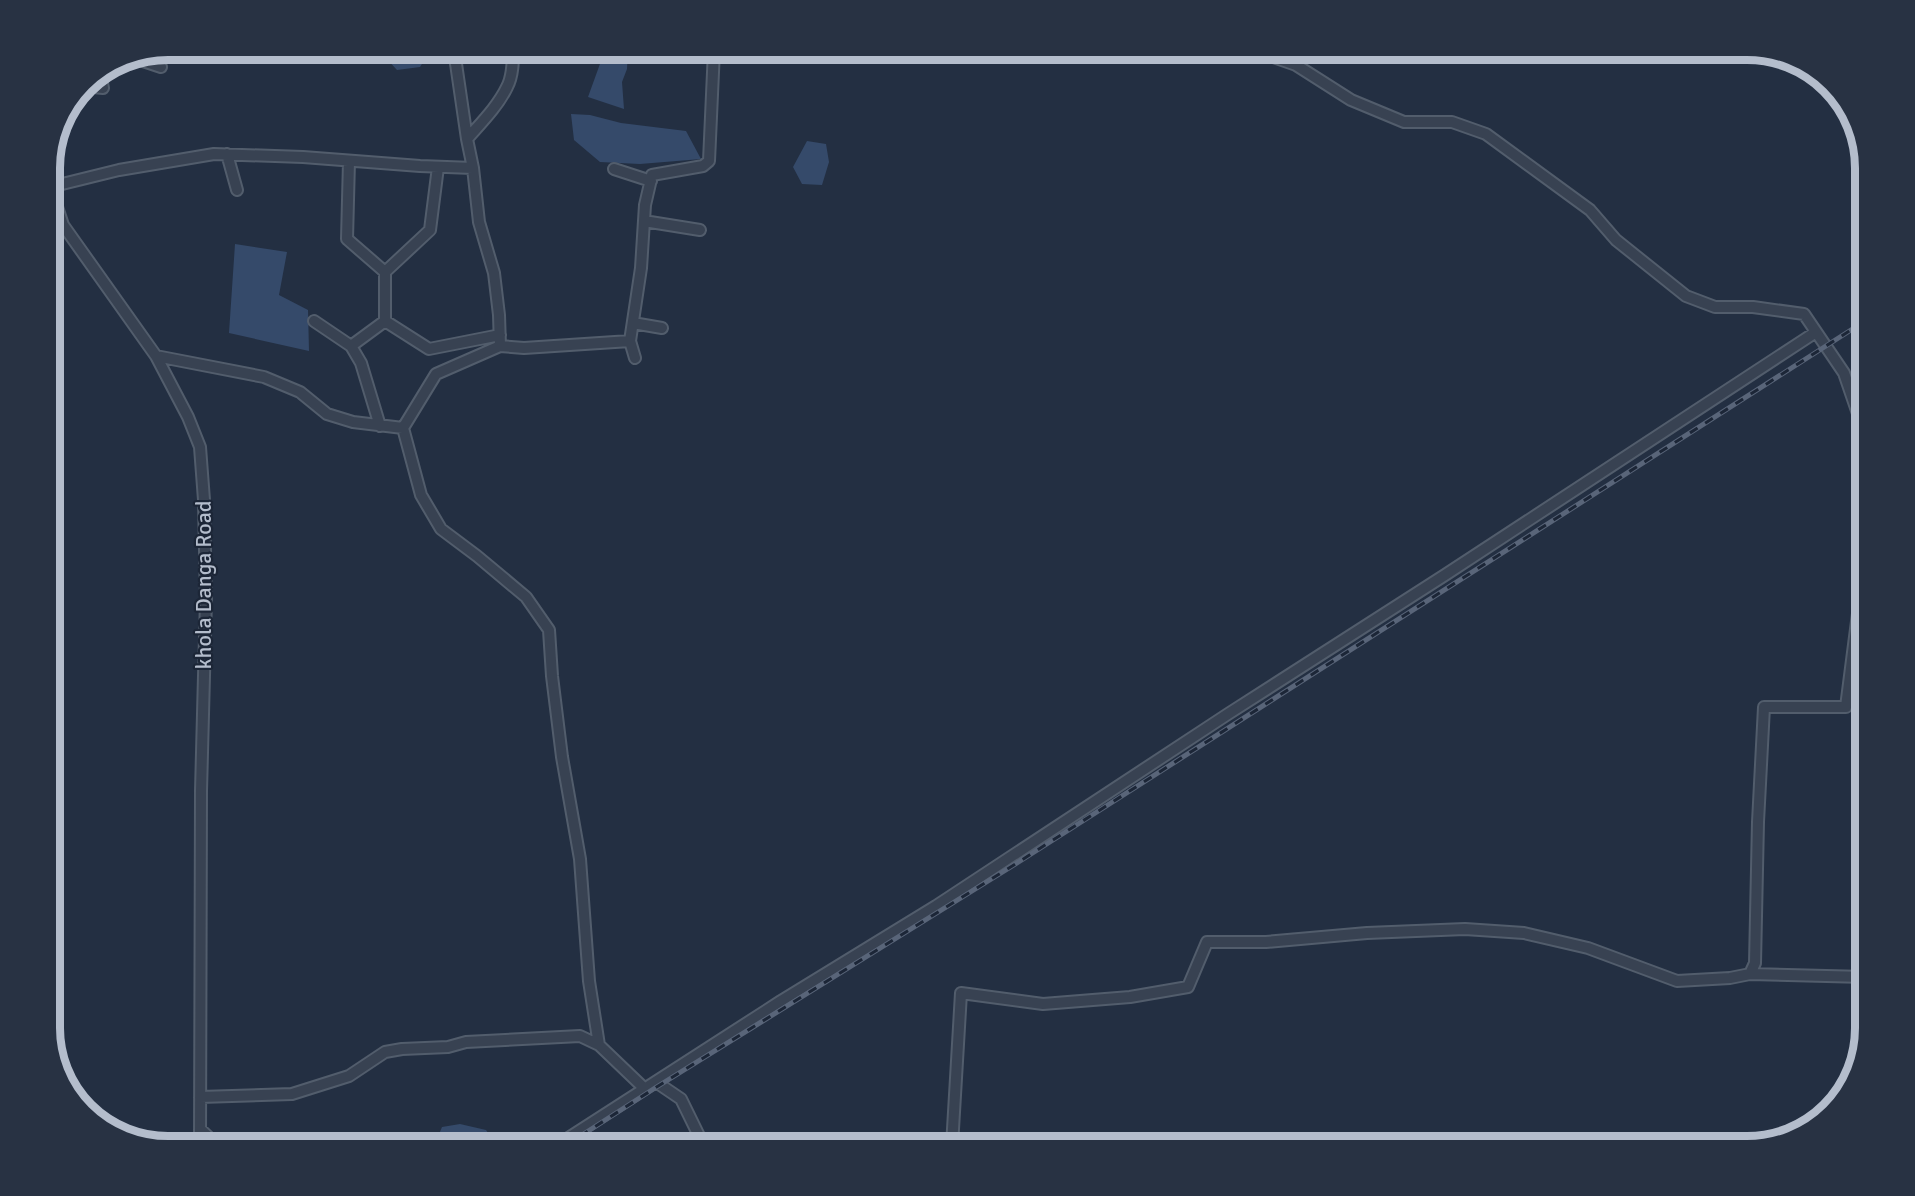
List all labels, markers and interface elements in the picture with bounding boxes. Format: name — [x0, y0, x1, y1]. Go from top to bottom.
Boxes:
street label: khola Danga Road — [190, 501, 217, 669]

